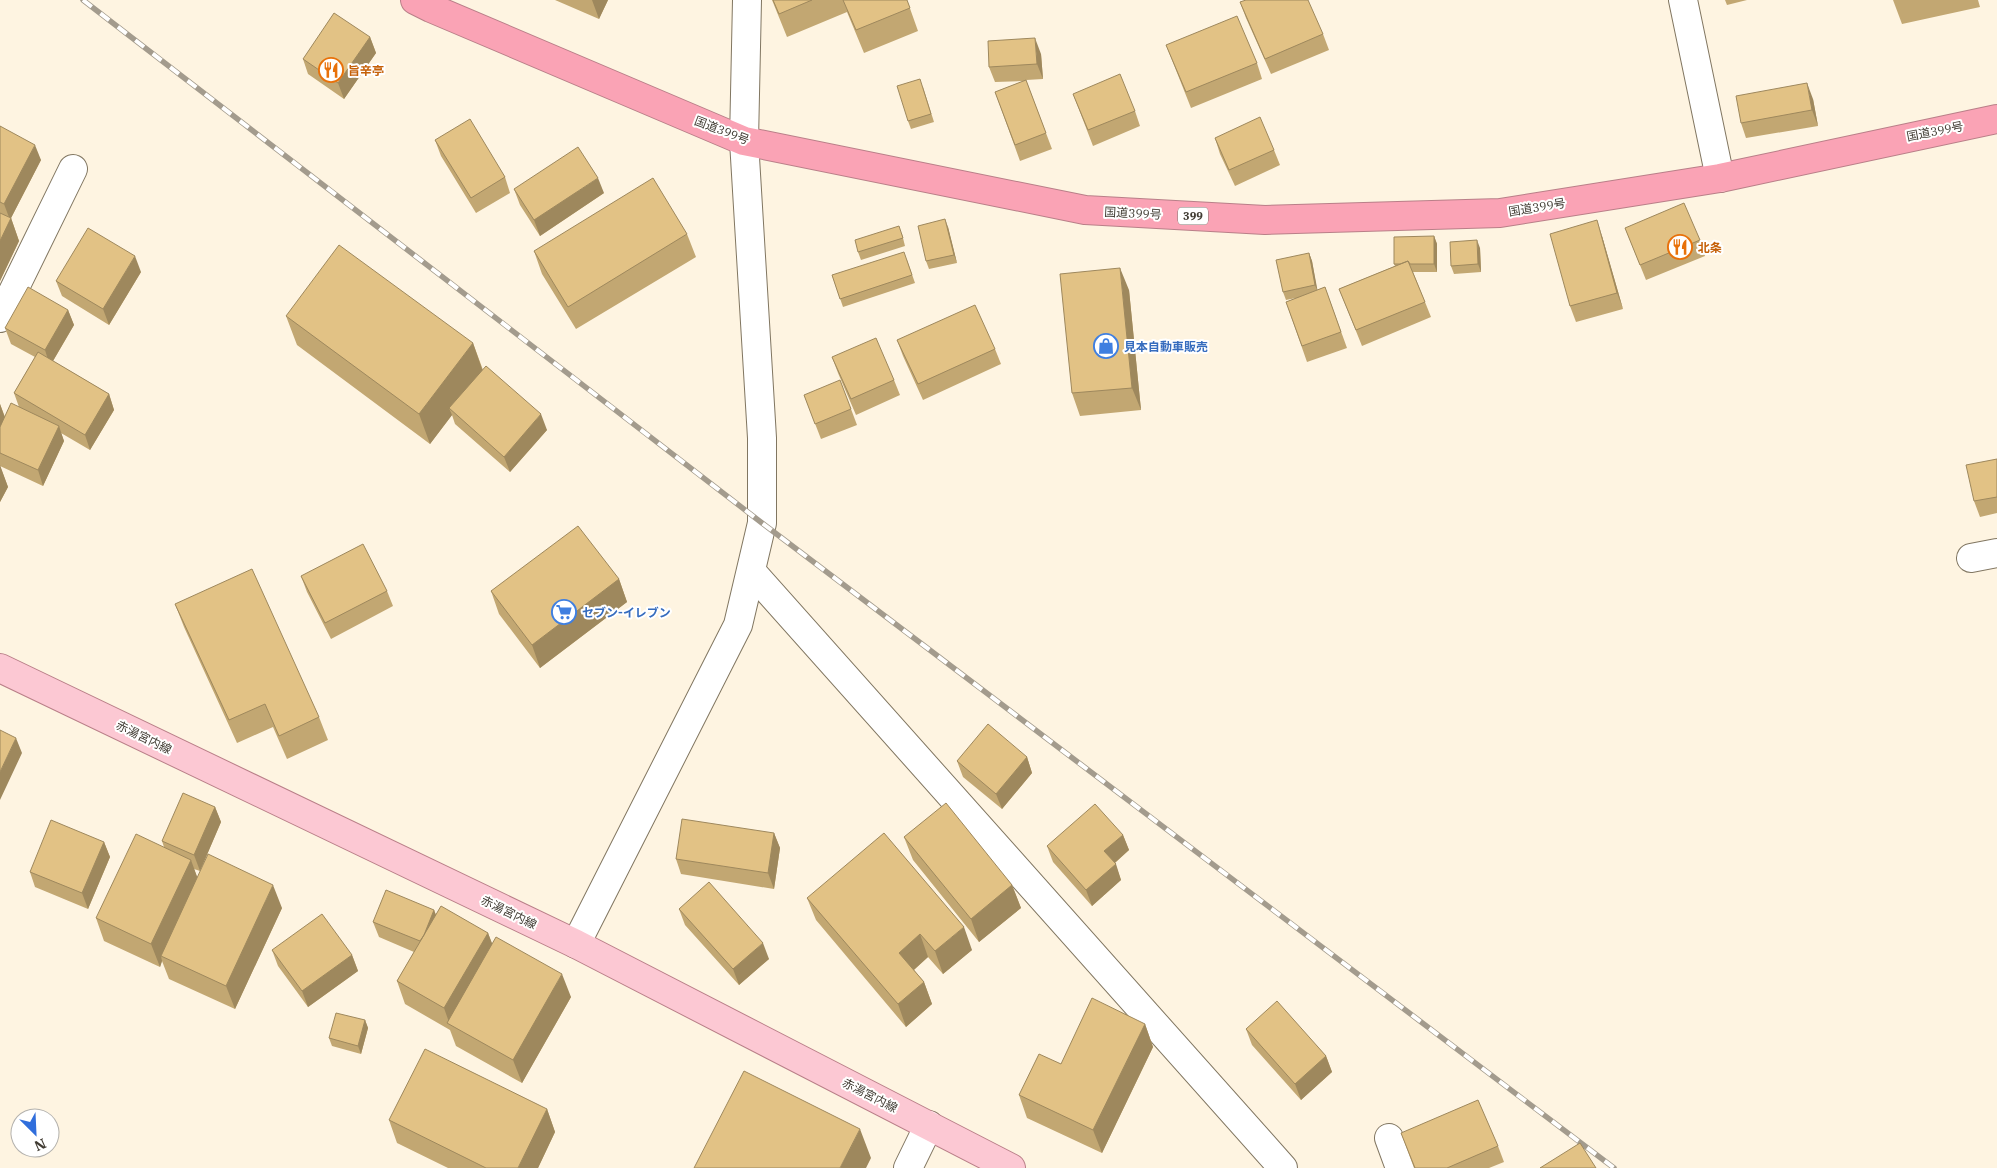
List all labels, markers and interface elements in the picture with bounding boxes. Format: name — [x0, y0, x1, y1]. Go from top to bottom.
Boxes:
restaurant icon: 旨辛亭 — [318, 57, 344, 83]
place label: 旨辛亭 — [348, 63, 384, 78]
street label: 国道399号 — [692, 113, 752, 147]
street label: 国道399号 — [1905, 118, 1965, 144]
street label: 国道399号 — [1507, 195, 1567, 219]
street label: 国道399号 — [1104, 204, 1162, 222]
road number: 399 — [1178, 208, 1208, 225]
restaurant icon: 北条 — [1667, 234, 1693, 260]
place label: 北条 — [1698, 240, 1722, 255]
shop icon: 見本自動車販売 — [1093, 333, 1119, 359]
place label: 見本自動車販売 — [1124, 339, 1208, 354]
supermarket icon: セブン-イレブン — [551, 599, 577, 625]
place label: セブン-イレブン — [582, 605, 671, 620]
street label: 赤湯宮内線 — [114, 717, 174, 757]
street label: 赤湯宮内線 — [479, 892, 539, 932]
street label: 赤湯宮内線 — [840, 1075, 900, 1115]
north arrow — [10, 1108, 60, 1158]
text: N — [32, 1134, 49, 1155]

